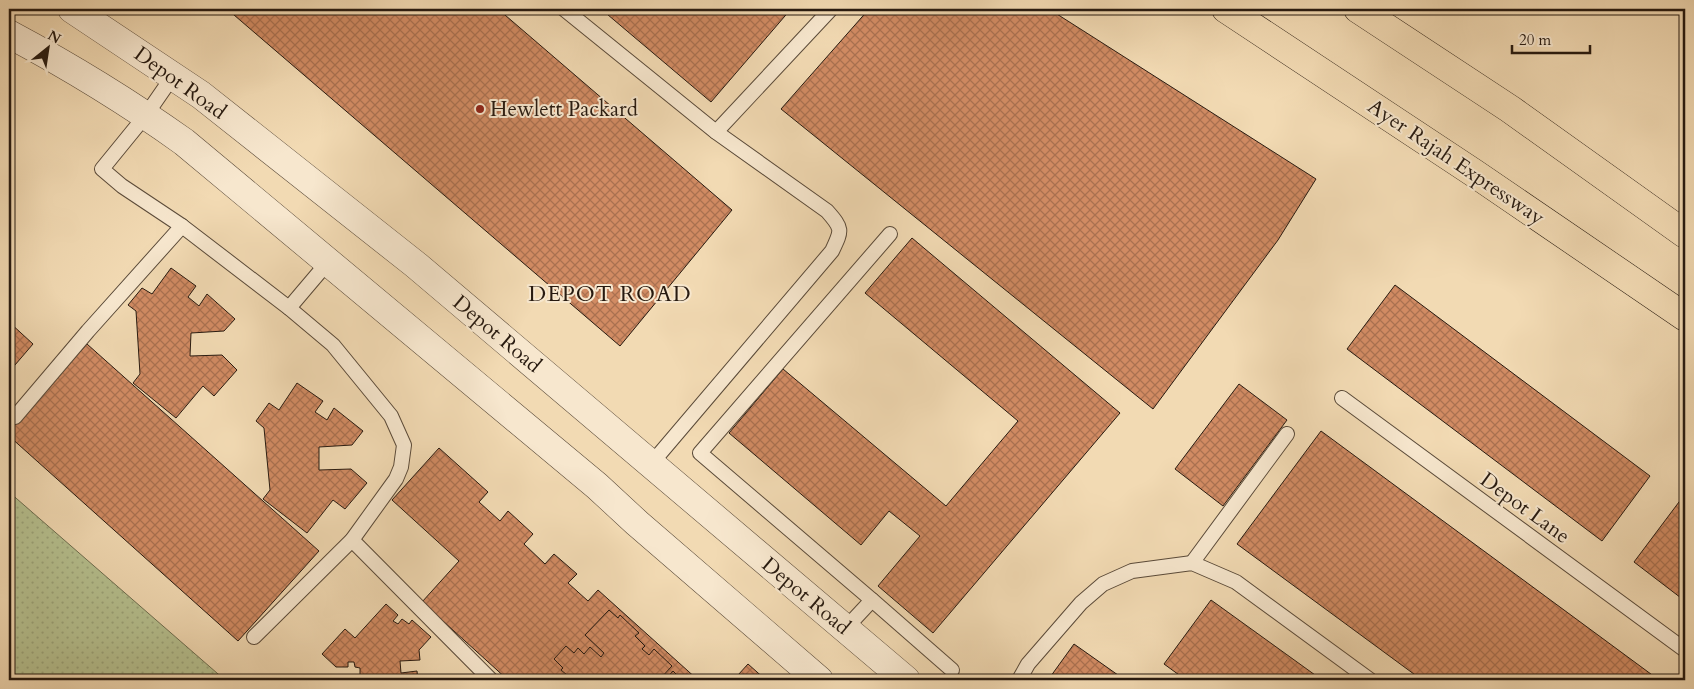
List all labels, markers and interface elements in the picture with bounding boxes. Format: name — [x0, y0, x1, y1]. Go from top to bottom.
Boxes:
north arrow — [22, 22, 72, 72]
scale bar — [1512, 22, 1589, 54]
text: N — [44, 26, 64, 48]
text: 20 m — [1519, 30, 1551, 50]
street label: Depot Road — [128, 40, 232, 126]
street label: Ayer Rajah Expressway — [1362, 92, 1550, 232]
place label: Hewlett Packard — [490, 95, 638, 124]
marker: Hewlett Packard — [474, 103, 486, 115]
district label: DEPOT ROAD — [528, 279, 692, 309]
street label: Depot Road — [446, 288, 548, 380]
street label: Depot Lane — [1474, 466, 1576, 550]
street label: Depot Road — [755, 550, 857, 642]

